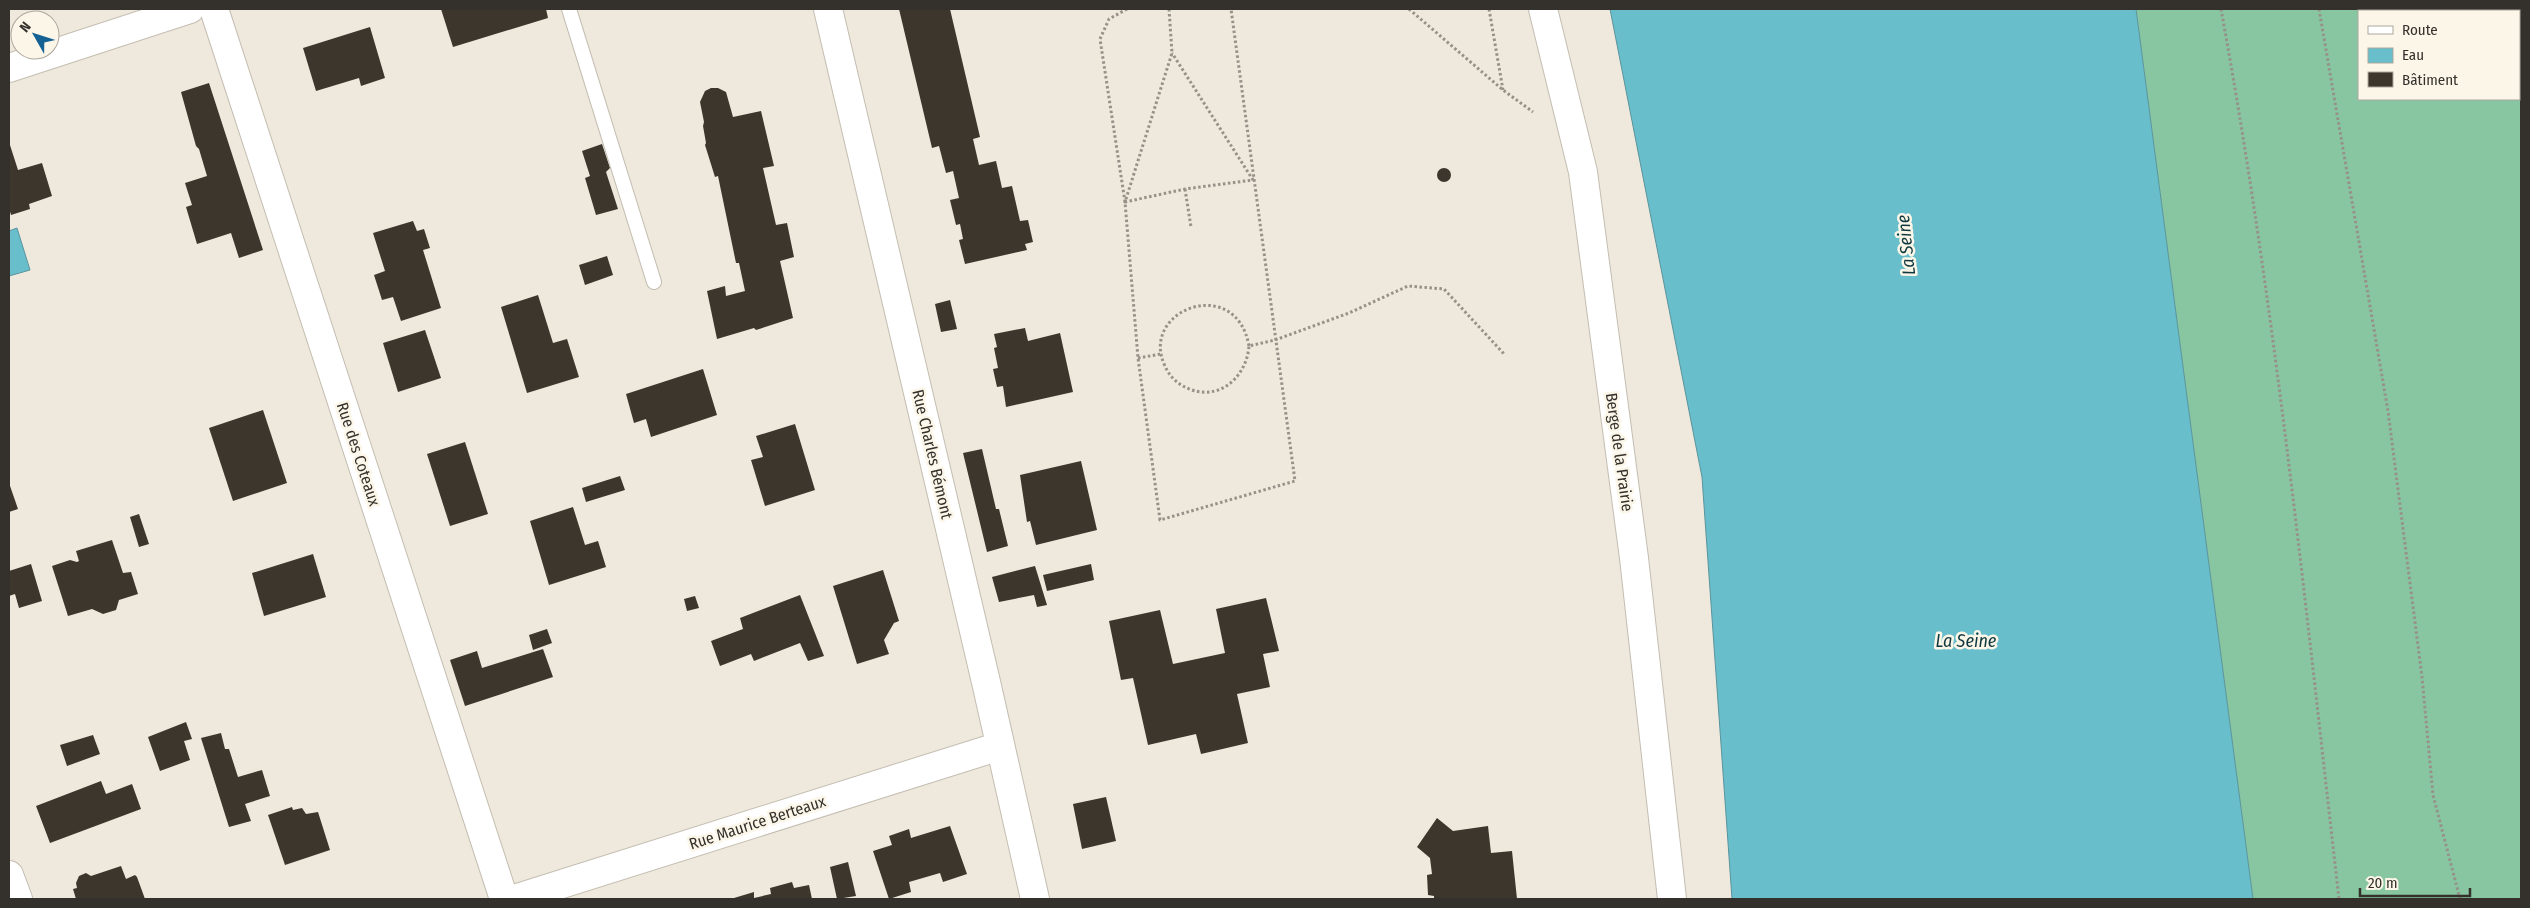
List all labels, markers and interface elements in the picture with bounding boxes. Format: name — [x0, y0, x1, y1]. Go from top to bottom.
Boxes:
north arrow — [10, 10, 60, 60]
legend — [2358, 10, 2520, 100]
text: N — [16, 19, 35, 36]
text: Route — [2402, 21, 2438, 39]
text: Eau — [2402, 46, 2424, 64]
text: Bâtiment — [2402, 71, 2458, 89]
water label: La Seine — [1892, 213, 1920, 276]
street label: Rue Charles Bémont — [908, 388, 957, 521]
street label: Berge de la Prairie — [1602, 392, 1637, 513]
street label: Rue des Coteaux — [333, 400, 384, 508]
water label: La Seine — [1936, 630, 1997, 652]
street label: Rue Maurice Berteaux — [687, 791, 828, 854]
scale bar — [2360, 866, 2470, 898]
text: 20 m — [2368, 874, 2398, 892]

